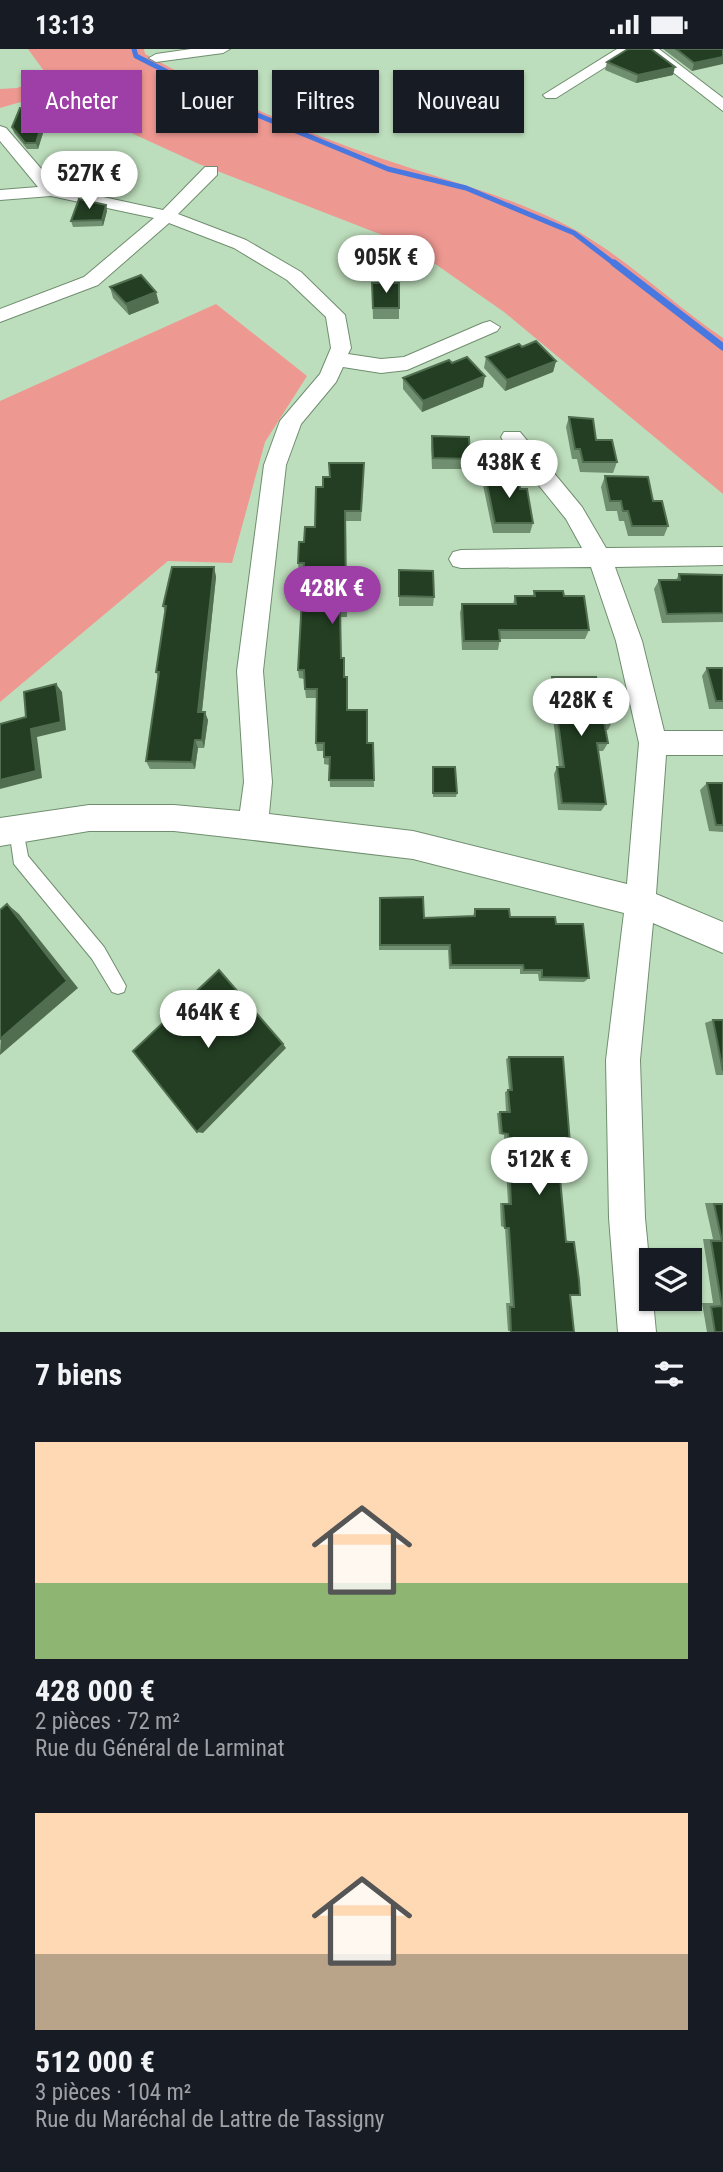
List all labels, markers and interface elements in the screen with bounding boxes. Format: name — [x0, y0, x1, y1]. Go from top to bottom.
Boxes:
text: 13:13 — [35, 10, 95, 40]
chip: Acheter — [21, 70, 142, 133]
chip: Louer — [156, 70, 258, 133]
chip: Filtres — [272, 70, 379, 133]
chip: Nouveau — [393, 70, 524, 133]
pin: 527K € — [32, 151, 146, 211]
text: 527K € — [57, 160, 121, 187]
pin: 905K € — [329, 236, 443, 295]
text: 905K € — [354, 244, 418, 271]
pin: 438K € — [452, 441, 566, 500]
text: 438K € — [477, 449, 541, 476]
pin: 428K € — [275, 567, 389, 626]
text: 428K € — [300, 575, 364, 602]
pin: 428K € — [524, 679, 638, 738]
text: 428K € — [549, 687, 613, 714]
pin: 464K € — [151, 991, 265, 1050]
text: 464K € — [176, 999, 240, 1026]
pin: 512K € — [482, 1137, 596, 1197]
text: 512K € — [507, 1146, 571, 1173]
map controls — [639, 1248, 702, 1311]
button: layers — [639, 1248, 702, 1311]
icon: filters — [650, 1355, 688, 1393]
text: 7 biens — [35, 1357, 122, 1392]
icon: home — [299, 1487, 425, 1613]
text: 428 000 € — [35, 1673, 155, 1708]
text: 2 pièces · 72 m² — [35, 1708, 180, 1735]
text: Rue du Général de Larminat — [35, 1735, 285, 1762]
icon: home — [299, 1858, 425, 1984]
text: 512 000 € — [35, 2044, 155, 2079]
text: 3 pièces · 104 m² — [35, 2079, 191, 2106]
text: Rue du Maréchal de Lattre de Tassigny — [35, 2106, 384, 2133]

